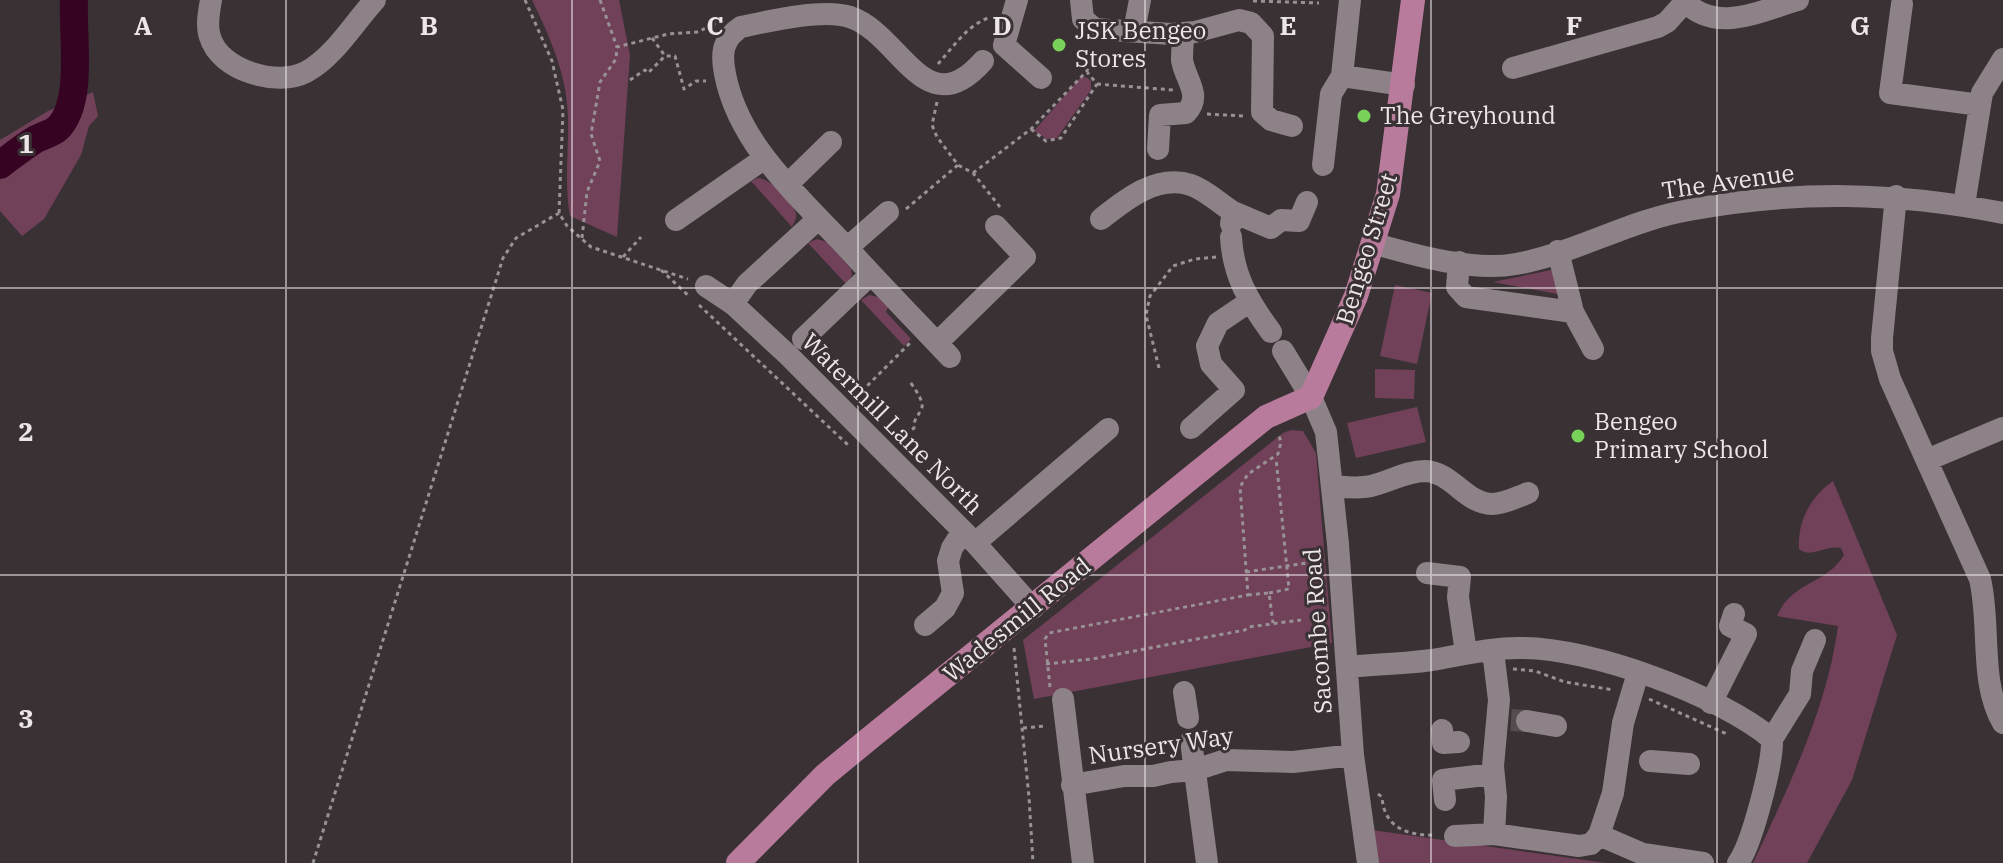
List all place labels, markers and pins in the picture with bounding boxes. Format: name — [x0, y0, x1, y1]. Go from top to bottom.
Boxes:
place label: JSK Bengeo Stores — [1075, 14, 1206, 74]
marker: JSK Bengeo Stores — [1050, 36, 1068, 54]
place label: The Greyhound — [1380, 99, 1556, 131]
marker: The Greyhound — [1355, 107, 1373, 125]
place label: Bengeo Primary School — [1594, 405, 1769, 465]
marker: Bengeo Primary School — [1569, 427, 1587, 445]

